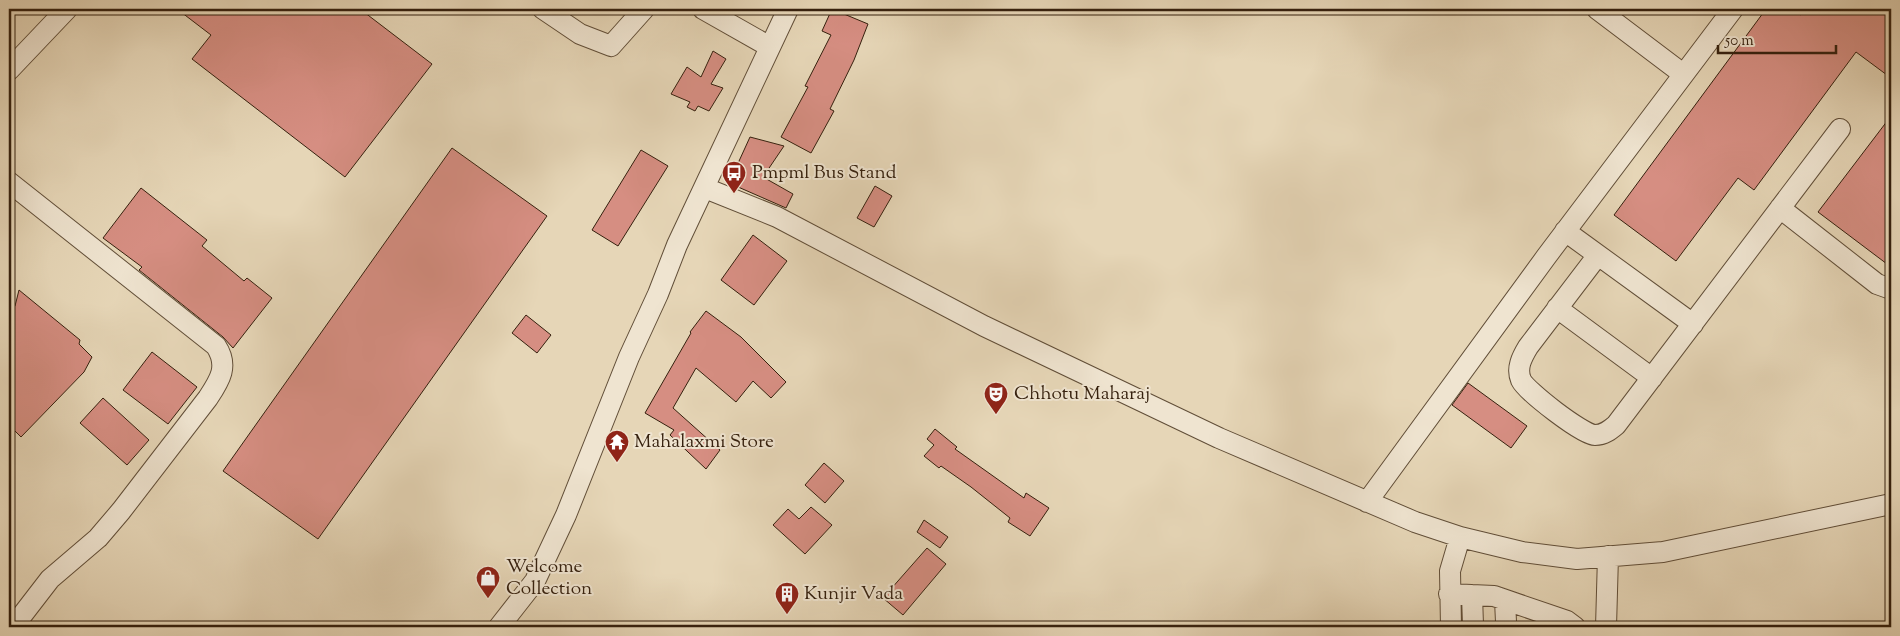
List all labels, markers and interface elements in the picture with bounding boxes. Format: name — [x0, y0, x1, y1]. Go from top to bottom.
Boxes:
scale bar — [1718, 22, 1835, 54]
text: 50 m — [1724, 31, 1754, 52]
bus stop icon: Pmpml Bus Stand — [721, 160, 747, 194]
place label: Pmpml Bus Stand — [752, 160, 897, 187]
theatre icon: Chhotu Maharaj — [983, 381, 1009, 415]
place label: Chhotu Maharaj — [1014, 381, 1150, 408]
temple icon: Mahalaxmi Store — [604, 429, 630, 463]
place label: Mahalaxmi Store — [634, 429, 774, 456]
place label: Welcome Collection — [506, 554, 592, 603]
shop icon: Welcome Collection — [475, 565, 501, 599]
building icon: Kunjir Vada — [774, 581, 800, 615]
place label: Kunjir Vada — [804, 581, 903, 608]

